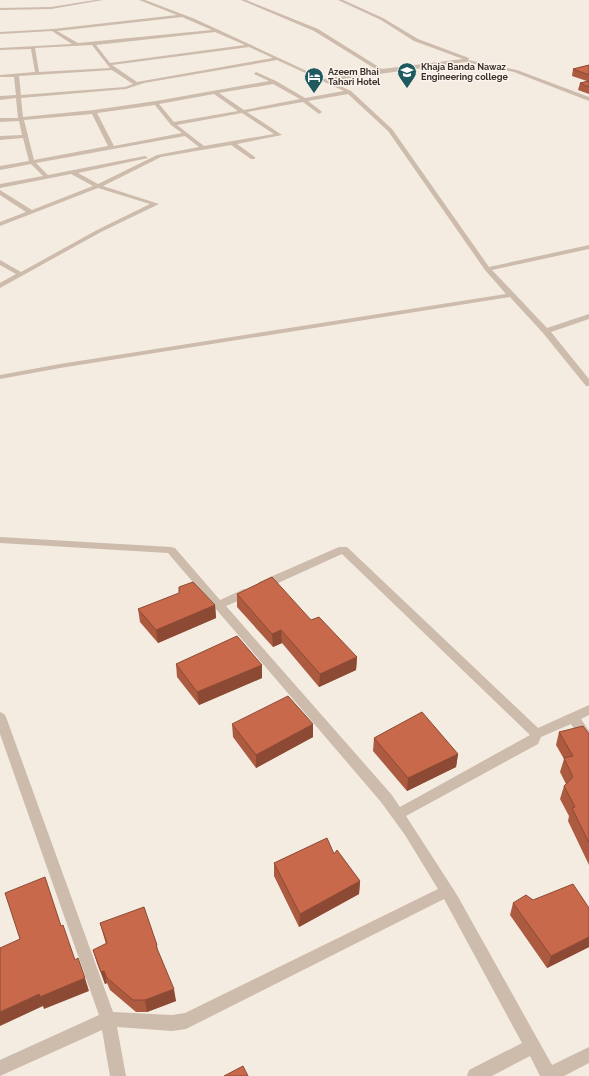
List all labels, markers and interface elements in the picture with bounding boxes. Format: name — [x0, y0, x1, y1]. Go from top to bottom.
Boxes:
school or university icon: Khaja Banda Nawaz Engineering college — [396, 61, 418, 89]
place label: Khaja Banda Nawaz Engineering college — [421, 62, 508, 82]
hotel icon: Azeem Bhai Tahari Hotel — [303, 66, 325, 94]
place label: Azeem Bhai Tahari Hotel — [328, 67, 380, 87]

